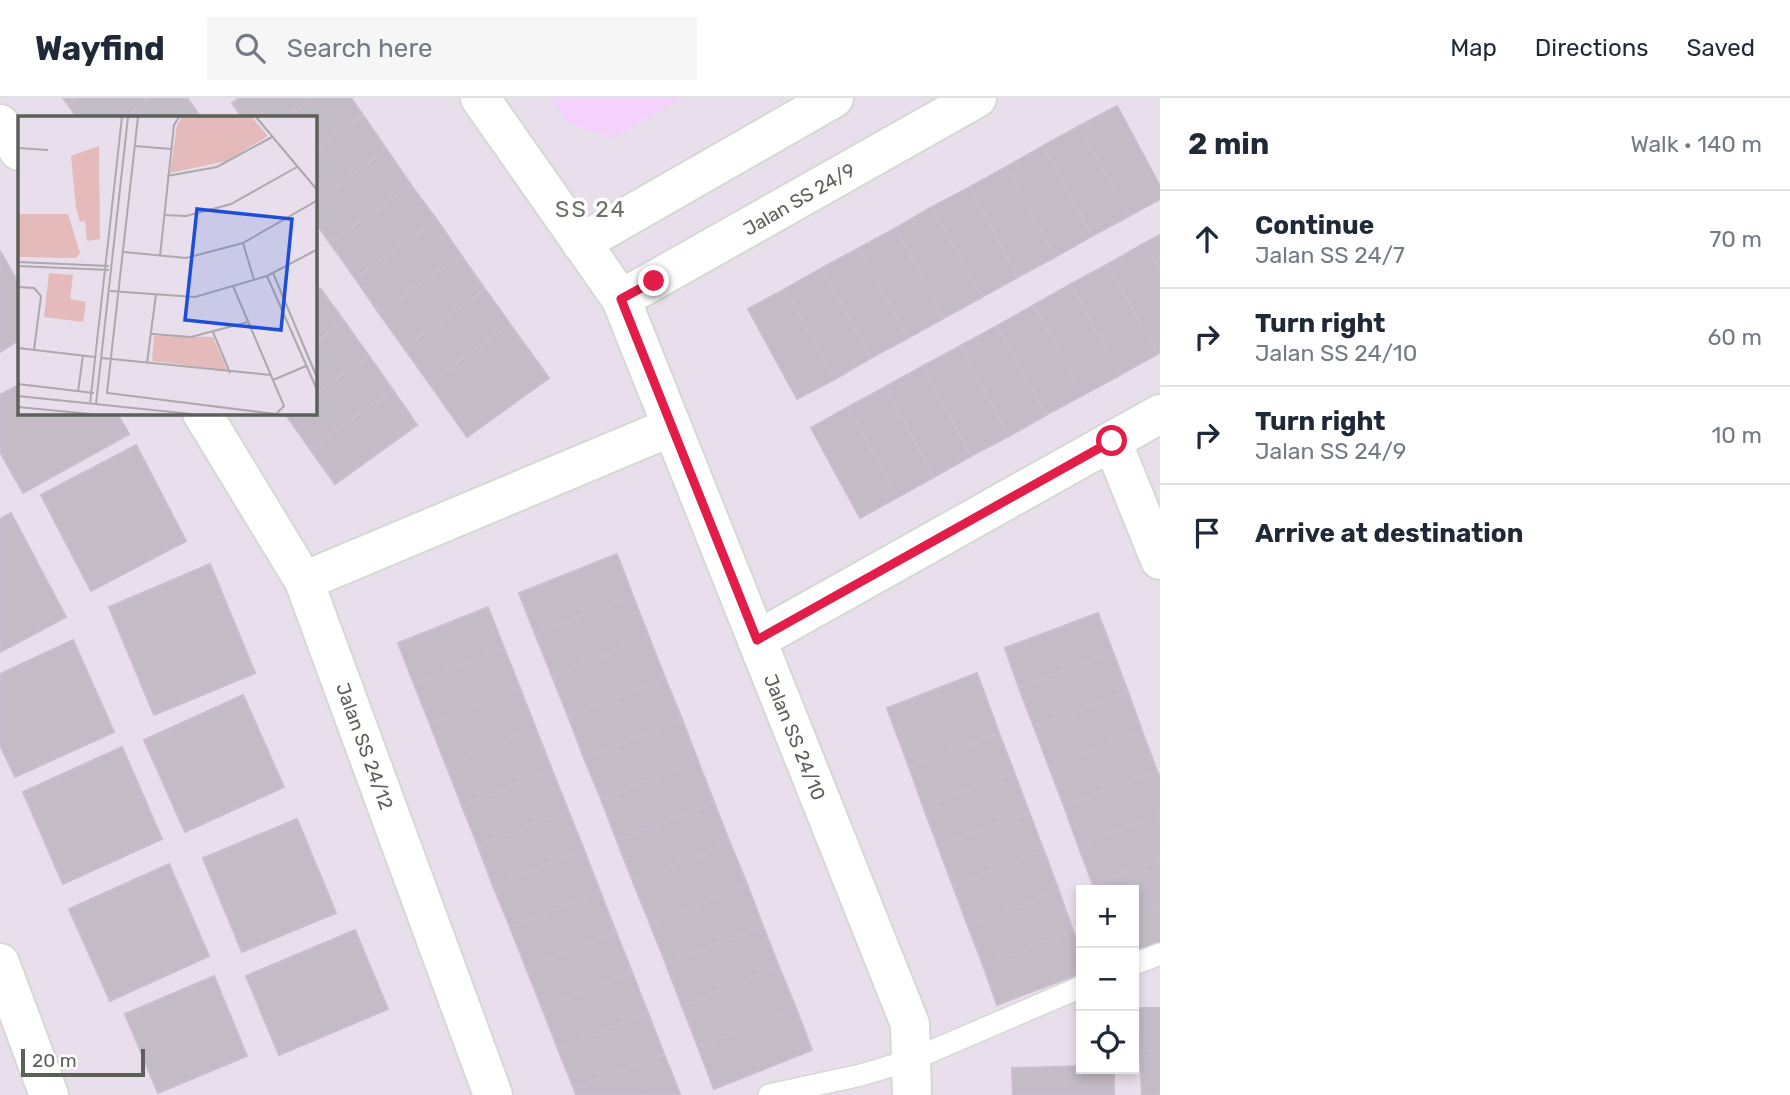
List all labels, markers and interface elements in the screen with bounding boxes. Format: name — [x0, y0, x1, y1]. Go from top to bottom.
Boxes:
search box — [207, 17, 697, 80]
text: Wayfind — [35, 29, 165, 68]
icon: search — [231, 29, 269, 67]
text: Search here — [287, 33, 433, 64]
text: Map — [1450, 34, 1497, 62]
text: Directions — [1535, 34, 1648, 62]
text: Saved — [1686, 34, 1755, 62]
inset map — [18, 116, 317, 415]
text: 2 min — [1188, 126, 1269, 162]
text: Walk · 140 m — [1630, 130, 1762, 158]
street label: Jalan SS 24/9 — [739, 158, 859, 241]
district label: SS 24 — [555, 195, 627, 223]
text: Continue — [1255, 210, 1374, 241]
icon: ahead — [1188, 220, 1226, 258]
text: 70 m — [1710, 225, 1762, 253]
text: Jalan SS 24/7 — [1255, 241, 1405, 269]
route end — [638, 265, 669, 296]
text: Turn right — [1255, 308, 1385, 339]
icon: right — [1188, 318, 1226, 356]
text: 60 m — [1707, 323, 1762, 351]
text: Jalan SS 24/10 — [1255, 339, 1417, 367]
text: Turn right — [1255, 406, 1385, 437]
icon: right — [1188, 416, 1226, 454]
text: 10 m — [1711, 421, 1762, 449]
route start — [1096, 425, 1127, 456]
text: Jalan SS 24/9 — [1255, 437, 1406, 465]
icon: arrive — [1188, 514, 1226, 552]
text: Arrive at destination — [1255, 518, 1523, 549]
street label: Jalan SS 24/10 — [759, 671, 830, 804]
street label: Jalan SS 24/12 — [331, 680, 398, 813]
map controls — [1076, 885, 1139, 1074]
button: + — [1076, 885, 1139, 948]
button: − — [1076, 948, 1139, 1011]
button: locate — [1076, 1011, 1139, 1074]
scale bar — [21, 1046, 145, 1078]
text: 20 m — [32, 1049, 77, 1072]

